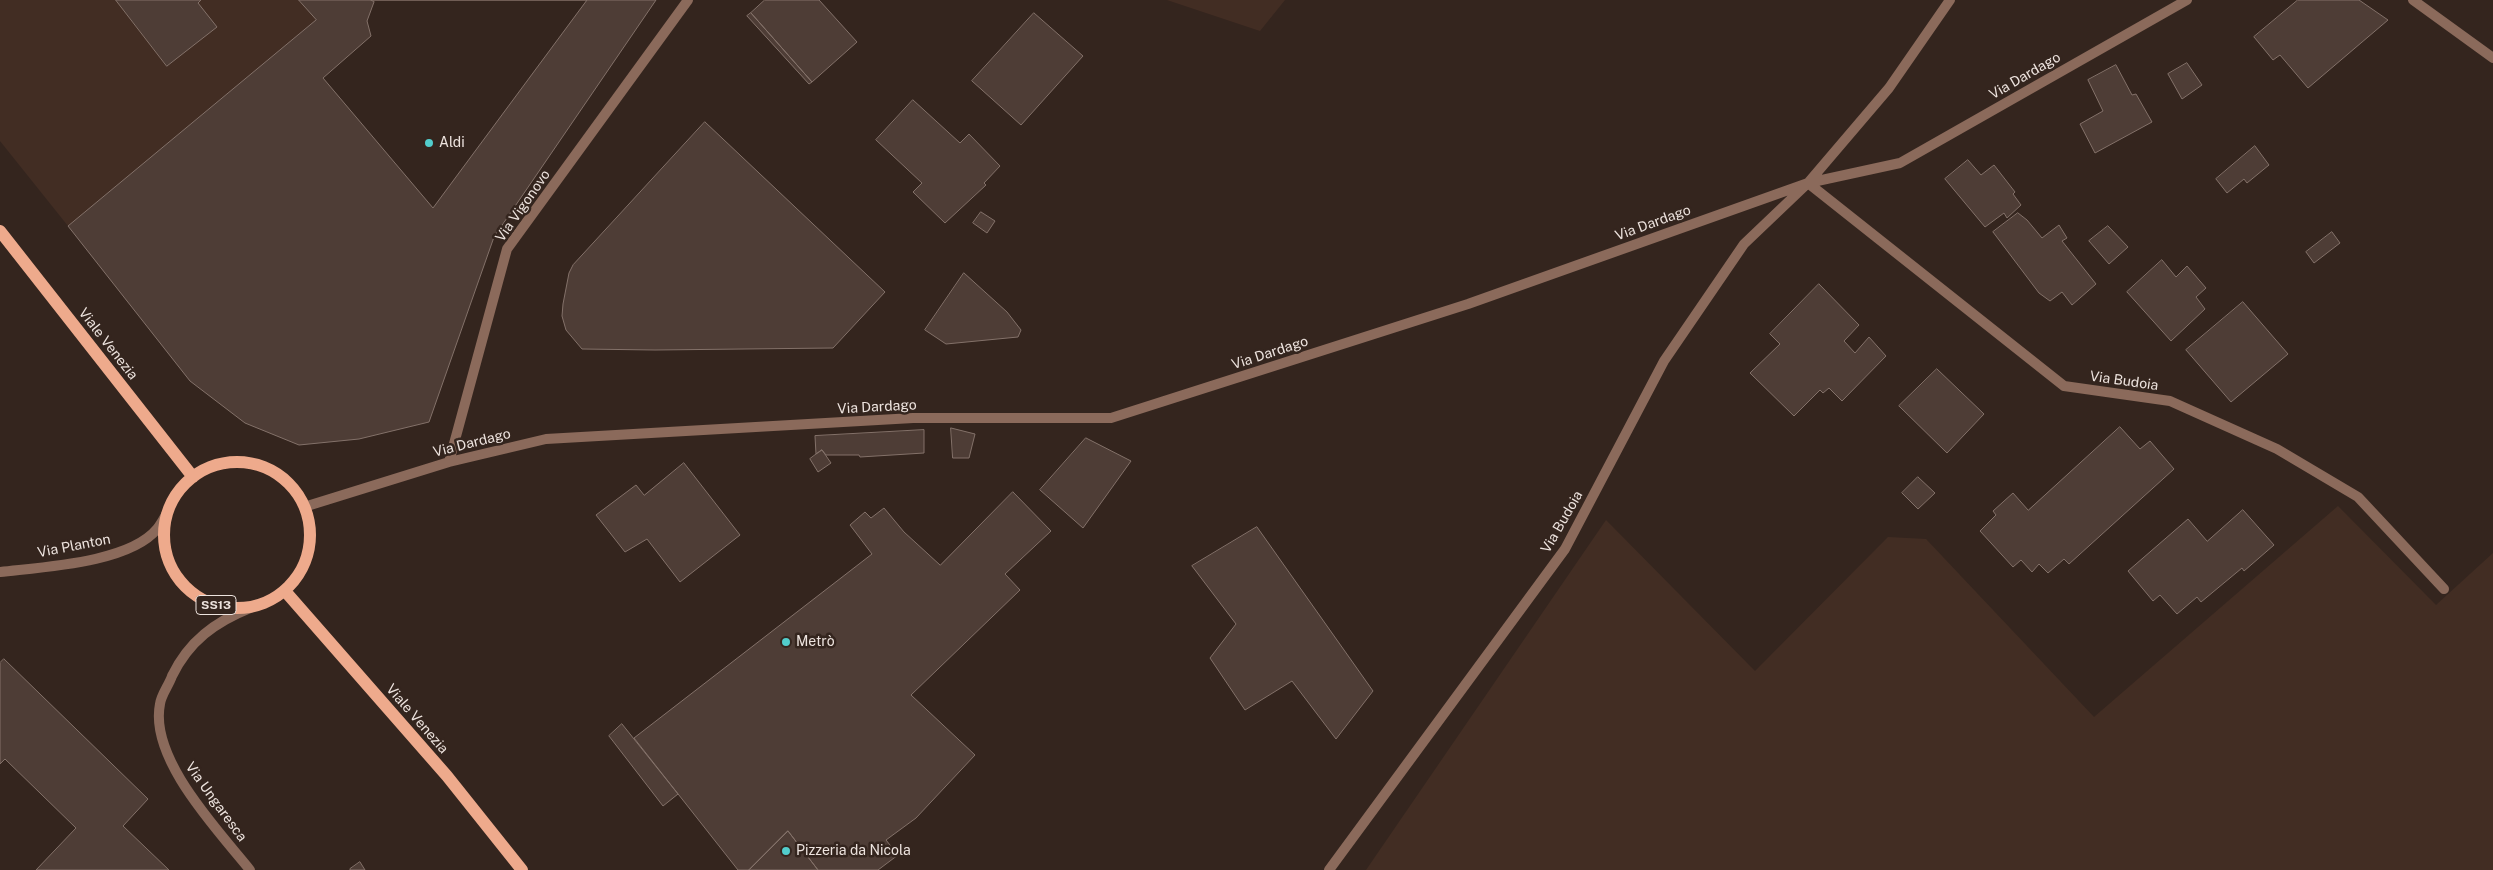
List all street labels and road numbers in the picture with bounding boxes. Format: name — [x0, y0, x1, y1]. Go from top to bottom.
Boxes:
street label: Via Dardago — [1986, 49, 2064, 103]
street label: Via Vigonovo — [492, 167, 554, 245]
street label: Via Dardago — [1613, 202, 1693, 244]
street label: Viale Venezia — [75, 305, 141, 383]
street label: Via Dardago — [1230, 333, 1310, 373]
street label: Via Budoia — [2089, 368, 2159, 394]
street label: Via Dardago — [837, 397, 917, 417]
street label: Via Dardago — [431, 425, 513, 461]
street label: Via Budoia — [1537, 488, 1587, 556]
street label: Via Planton — [36, 531, 112, 561]
road number: SS13 — [196, 596, 236, 614]
street label: Viale Venezia — [382, 681, 452, 757]
street label: Via Ungaresca — [182, 759, 250, 845]

